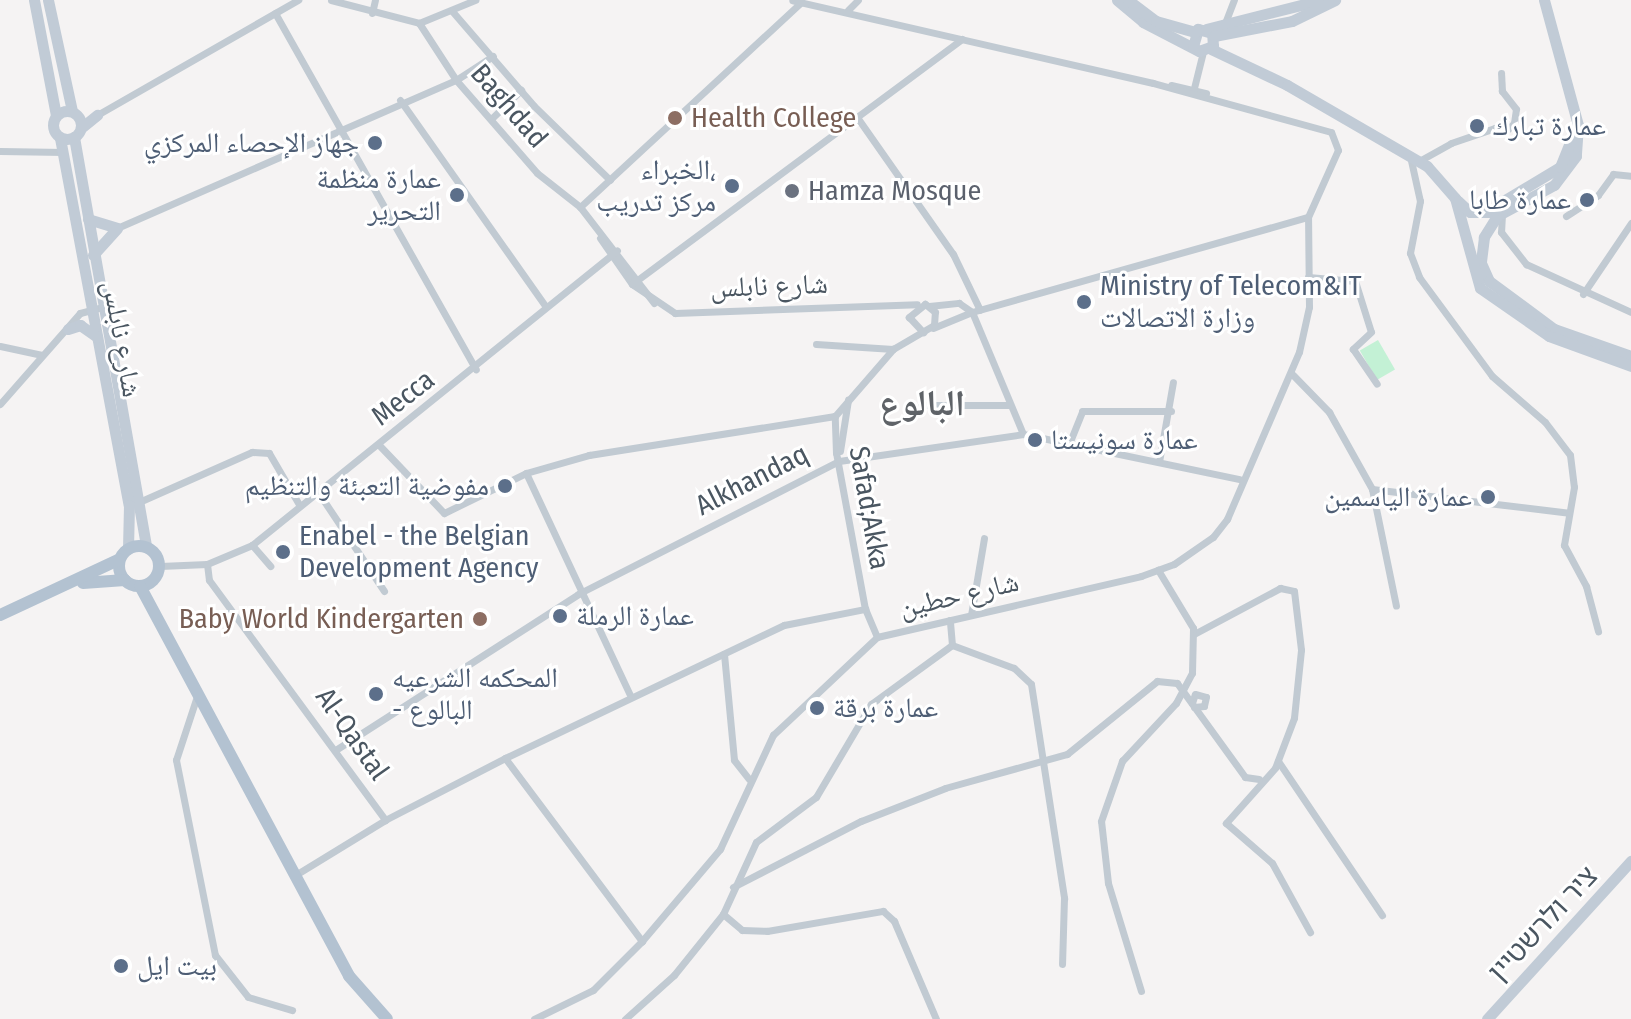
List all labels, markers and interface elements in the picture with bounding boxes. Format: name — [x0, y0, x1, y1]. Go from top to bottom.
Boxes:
street label: Baghdad — [463, 57, 555, 155]
place label: Health College — [691, 101, 856, 135]
marker: Health College — [666, 109, 684, 127]
place label: عمارة تبارك — [1493, 109, 1606, 143]
marker: عمارة تبارك — [1468, 117, 1486, 135]
place label: جهاز الإحصاء المركزي — [144, 126, 359, 160]
marker: جهاز الإحصاء المركزي — [366, 134, 384, 152]
place label: الخبراء، مركز تدريب — [596, 153, 716, 219]
place label: عمارة منظمة التحرير — [317, 162, 441, 228]
place label: Hamza Mosque — [808, 174, 981, 208]
marker: الخبراء، مركز تدريب — [723, 177, 741, 195]
marker: Hamza Mosque — [783, 182, 801, 200]
place label: عمارة طابا — [1469, 183, 1571, 217]
marker: عمارة منظمة التحرير — [448, 186, 466, 204]
marker: عمارة طابا — [1578, 191, 1596, 209]
street label: شارع نابلس — [710, 267, 828, 305]
place label: Ministry of Telecom&IT وزارة الاتصالات — [1100, 269, 1362, 335]
street label: شارع نابلس — [95, 278, 149, 400]
marker: Ministry of Telecom&IT وزارة الاتصالات — [1075, 293, 1093, 311]
street label: Mecca — [365, 363, 441, 433]
district label: البالوع — [879, 382, 965, 426]
place label: عمارة سونيستا — [1051, 423, 1198, 457]
marker: عمارة سونيستا — [1026, 431, 1044, 449]
street label: Alkhandaq — [690, 437, 814, 523]
street label: Safad;Akka — [842, 444, 896, 572]
place label: مفوضية التعبئة والتنظيم — [245, 469, 489, 503]
marker: مفوضية التعبئة والتنظيم — [496, 477, 514, 495]
place label: عمارة الياسمين — [1324, 480, 1472, 514]
marker: عمارة الياسمين — [1479, 488, 1497, 506]
place label: Enabel - the Belgian Development Agency — [299, 519, 538, 585]
marker: Enabel - the Belgian Development Agency — [274, 543, 292, 561]
street label: شارع حطين — [896, 565, 1022, 625]
place label: عمارة الرملة — [576, 599, 694, 633]
place label: Baby World Kindergarten — [179, 602, 464, 636]
marker: عمارة الرملة — [551, 607, 569, 625]
marker: Baby World Kindergarten — [471, 610, 489, 628]
place label: المحكمه الشرعيه - البالوع — [392, 661, 558, 727]
street label: Al-Qastal — [308, 681, 396, 787]
marker: المحكمه الشرعيه - البالوع — [367, 685, 385, 703]
place label: عمارة برقة — [833, 691, 938, 725]
marker: عمارة برقة — [808, 699, 826, 717]
street label: ציר ולרשטיין — [1481, 859, 1605, 989]
place label: بيت ايل — [137, 949, 217, 983]
marker: بيت ايل — [112, 957, 130, 975]

